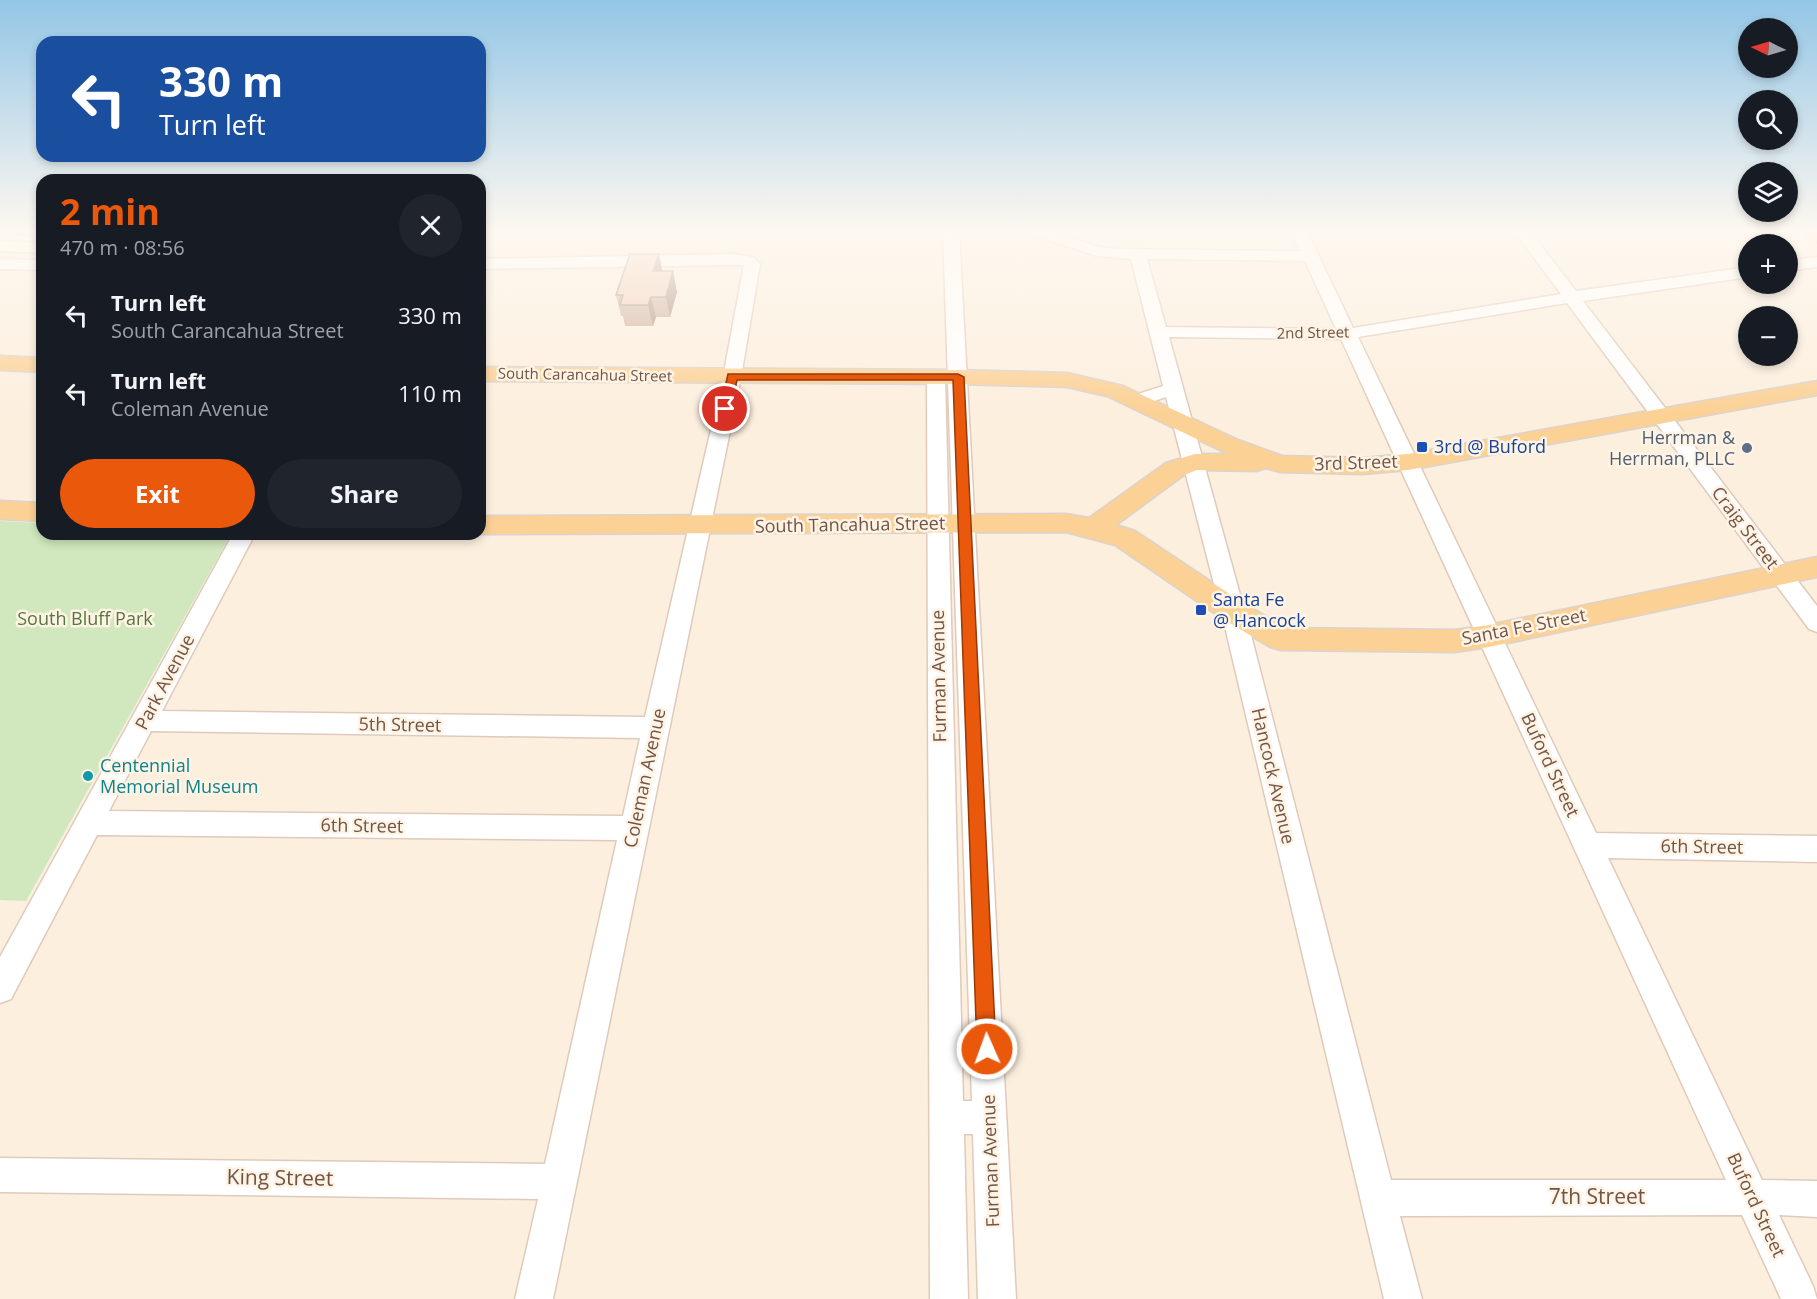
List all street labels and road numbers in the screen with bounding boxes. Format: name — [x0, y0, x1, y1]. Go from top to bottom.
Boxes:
street label: 2nd Street — [1276, 321, 1350, 343]
street label: South Carancahua Street — [498, 362, 672, 386]
street label: 3rd Street — [1314, 449, 1398, 475]
street label: Craig Street — [1707, 481, 1785, 574]
street label: South Tancahua Street — [755, 510, 945, 538]
street label: Santa Fe Street — [1460, 602, 1588, 650]
street label: Furman Avenue — [925, 609, 951, 743]
street label: Park Avenue — [129, 630, 199, 734]
street label: Hancock Avenue — [1247, 705, 1301, 846]
street label: Coleman Avenue — [618, 706, 671, 850]
street label: Buford Street — [1516, 708, 1586, 821]
street label: 5th Street — [358, 711, 442, 737]
street label: 6th Street — [320, 812, 404, 838]
street label: 6th Street — [1660, 833, 1744, 859]
street label: Furman Avenue — [976, 1094, 1004, 1228]
street label: Buford Street — [1722, 1148, 1792, 1261]
street label: King Street — [226, 1162, 334, 1192]
street label: 7th Street — [1549, 1182, 1645, 1210]

